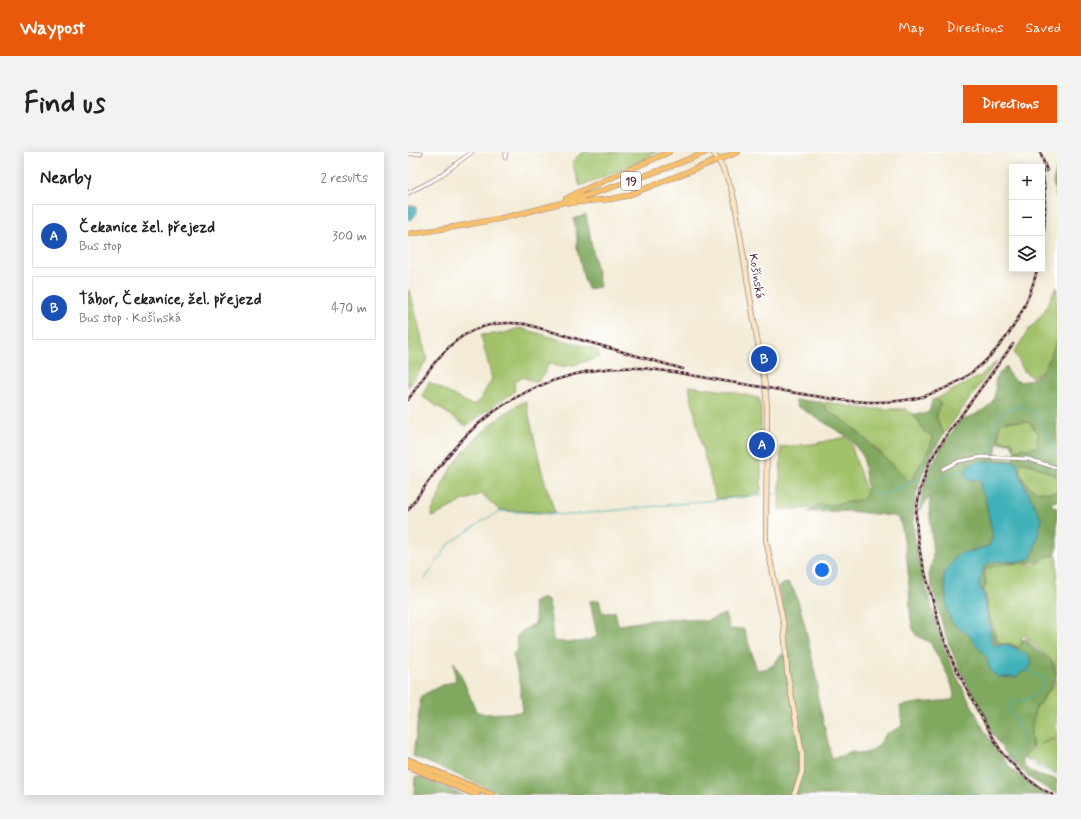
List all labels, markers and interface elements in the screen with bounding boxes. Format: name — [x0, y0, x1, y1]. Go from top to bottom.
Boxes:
text: Waypost — [20, 16, 85, 41]
text: Map — [898, 19, 924, 37]
text: Directions — [946, 19, 1004, 37]
text: Saved — [1026, 19, 1061, 37]
button: Directions — [963, 85, 1057, 123]
text: Find us — [24, 86, 105, 123]
map controls — [1009, 164, 1045, 272]
button: + — [1009, 164, 1045, 200]
text: Nearby — [40, 167, 92, 189]
text: 2 results — [321, 170, 368, 187]
road number: 19 — [621, 172, 641, 190]
button: − — [1009, 200, 1045, 236]
text: Čekanice žel. přejezd — [79, 218, 215, 238]
text: A — [50, 228, 58, 245]
text: 300 m — [332, 228, 367, 245]
button: layers — [1009, 236, 1045, 272]
text: Bus stop — [79, 238, 122, 255]
street label: Košínská — [745, 252, 768, 300]
text: Tábor, Čekanice, žel. přejezd — [79, 290, 262, 310]
text: B — [50, 300, 58, 317]
text: 470 m — [331, 300, 367, 317]
text: Bus stop · Košínská — [79, 310, 181, 327]
pin: B — [751, 344, 777, 374]
pin: A — [749, 430, 775, 460]
your location — [812, 560, 832, 580]

